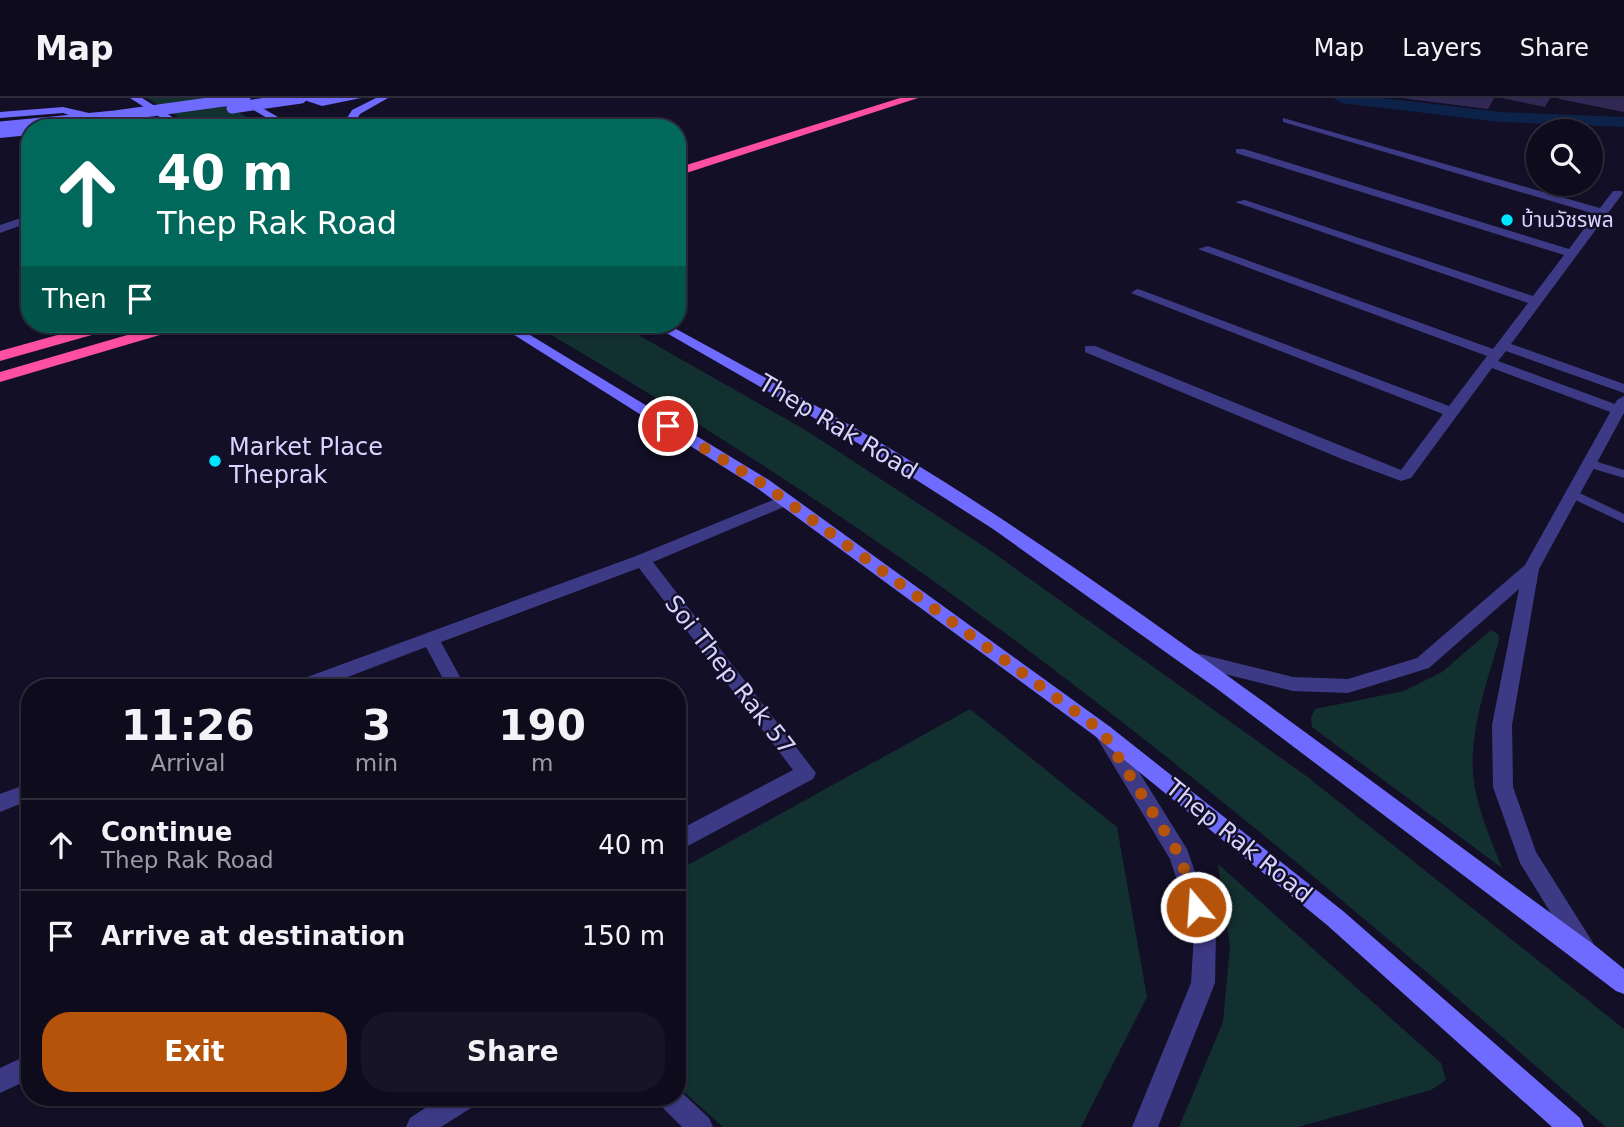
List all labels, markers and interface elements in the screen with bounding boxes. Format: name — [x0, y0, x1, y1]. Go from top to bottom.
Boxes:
text: Map — [35, 29, 114, 68]
text: Map — [1314, 34, 1364, 62]
text: Layers — [1402, 34, 1482, 62]
text: Share — [1520, 34, 1589, 62]
map controls — [1526, 119, 1603, 196]
button: search — [1526, 119, 1603, 196]
text: 40 m — [157, 145, 293, 202]
icon: ahead — [42, 147, 133, 238]
text: Thep Rak Road — [157, 204, 397, 242]
place label: บ้านวัชรพล — [1521, 208, 1614, 232]
marker: บ้านวัชรพล — [1499, 212, 1515, 228]
icon: arrive — [121, 280, 159, 318]
text: Then — [42, 284, 107, 314]
street label: Thep Rak Road — [753, 368, 922, 485]
pin — [638, 396, 698, 456]
icon: arrive — [649, 407, 687, 445]
place label: Market Place Theprak — [228, 433, 383, 489]
marker: Market Place Theprak — [207, 453, 223, 469]
street label: Soi Thep Rak 57 — [659, 590, 801, 760]
text: 11:26 — [121, 701, 255, 750]
text: 3 — [362, 701, 391, 750]
text: 190 — [498, 701, 586, 750]
text: Arrival — [151, 750, 225, 776]
text: min — [355, 750, 398, 776]
text: m — [531, 750, 553, 776]
street label: Thep Rak Road — [1159, 773, 1318, 909]
text: Continue — [101, 817, 232, 847]
icon: ahead — [42, 826, 80, 864]
text: 40 m — [598, 830, 665, 860]
text: Thep Rak Road — [101, 847, 274, 873]
position arrow — [1159, 870, 1233, 944]
icon: arrive — [42, 917, 80, 955]
text: Arrive at destination — [101, 921, 405, 951]
text: 150 m — [582, 921, 665, 951]
button: Exit — [42, 1012, 347, 1092]
button: Share — [361, 1012, 665, 1092]

